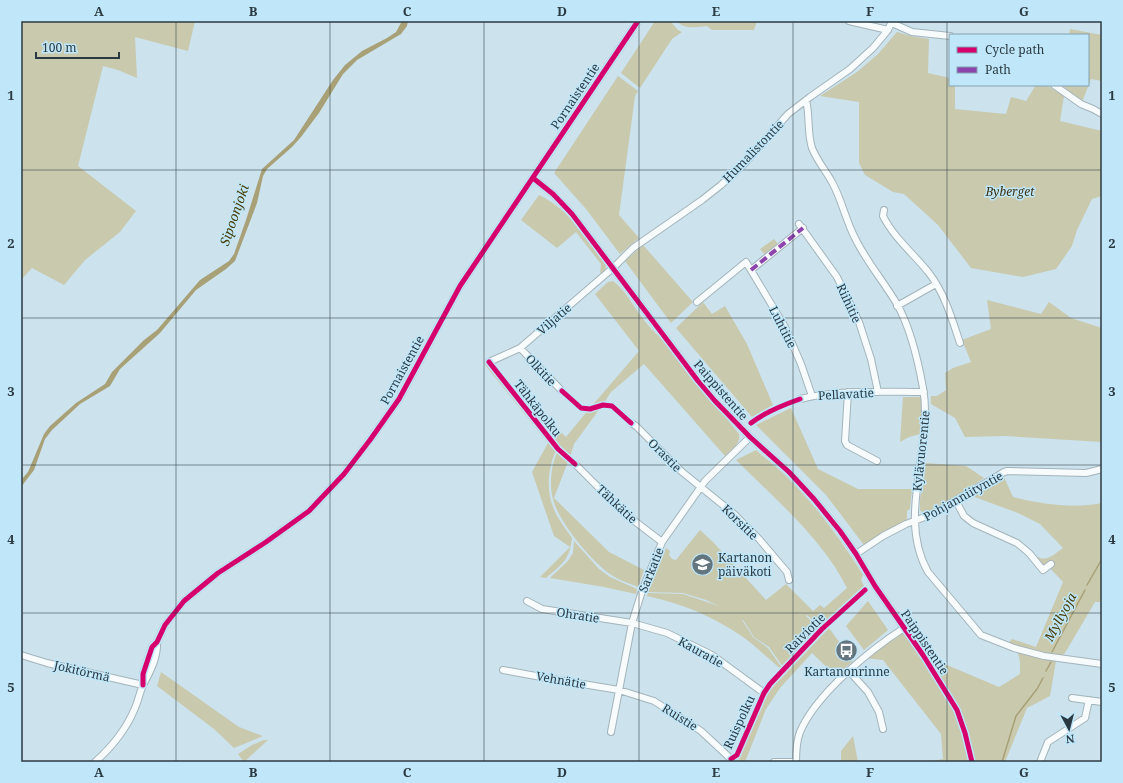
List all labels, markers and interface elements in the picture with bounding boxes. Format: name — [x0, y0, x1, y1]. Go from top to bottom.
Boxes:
text: A — [94, 2, 104, 20]
text: B — [249, 2, 258, 20]
text: C — [403, 2, 412, 20]
text: D — [557, 2, 567, 20]
text: E — [712, 2, 721, 20]
text: F — [866, 2, 874, 20]
text: G — [1019, 2, 1029, 20]
scale bar — [36, 34, 119, 60]
legend — [949, 34, 1089, 86]
text: 100 m — [42, 39, 77, 56]
text: Cycle path — [985, 41, 1045, 58]
street label: Pornaistentie — [547, 60, 603, 132]
text: Path — [985, 61, 1011, 78]
text: 1 — [7, 86, 15, 104]
text: 1 — [1108, 86, 1116, 104]
street label: Humalistontie — [719, 116, 787, 186]
water label: Sipoonjoki — [215, 182, 253, 248]
park label: Byberget — [985, 183, 1035, 200]
text: 2 — [7, 234, 15, 252]
text: 2 — [1108, 234, 1116, 252]
street label: Riihitie — [833, 281, 865, 325]
street label: Viljatie — [533, 299, 575, 339]
street label: Luhtitie — [765, 303, 801, 351]
street label: Pornaistentie — [376, 332, 428, 408]
street label: Olkitie — [522, 350, 560, 390]
street label: Paippistentie — [690, 356, 752, 424]
street label: Tähkäpolku — [510, 376, 566, 440]
text: 3 — [7, 382, 15, 400]
text: 3 — [1108, 382, 1116, 400]
street label: Pellavatie — [818, 384, 874, 404]
street label: Kylävuorentie — [908, 410, 934, 492]
street label: Orastie — [645, 435, 685, 475]
street label: Pohjanniityntie — [920, 467, 1006, 525]
street label: Tähkätie — [593, 481, 641, 527]
street label: Korsitie — [718, 500, 762, 544]
text: 4 — [7, 530, 15, 548]
text: 4 — [1108, 530, 1116, 548]
street label: Sarkatie — [634, 545, 668, 595]
place label: Kartanon päiväkoti — [718, 549, 772, 580]
school or university icon: Kartanon päiväkoti — [689, 551, 715, 577]
water label: Myllyoja — [1039, 589, 1081, 645]
street label: Ohratie — [555, 603, 601, 627]
street label: Paippistentie — [897, 606, 953, 678]
street label: Raiviotie — [781, 609, 829, 657]
street label: Kauratie — [675, 633, 727, 671]
bus stop icon: Kartanonrinne — [834, 637, 860, 663]
street label: Jokitörmä — [51, 656, 112, 686]
place label: Kartanonrinne — [804, 663, 890, 680]
street label: Vehnätie — [535, 667, 587, 693]
text: 5 — [7, 678, 15, 696]
text: 5 — [1108, 678, 1116, 696]
street label: Ruispolku — [719, 692, 759, 752]
street label: Ruistie — [659, 699, 701, 735]
north arrow — [1049, 709, 1089, 749]
text: N — [1065, 731, 1075, 747]
text: A — [94, 763, 104, 781]
text: B — [249, 763, 258, 781]
text: C — [403, 763, 412, 781]
text: D — [557, 763, 567, 781]
text: E — [712, 763, 721, 781]
text: F — [866, 763, 874, 781]
text: G — [1019, 763, 1029, 781]

